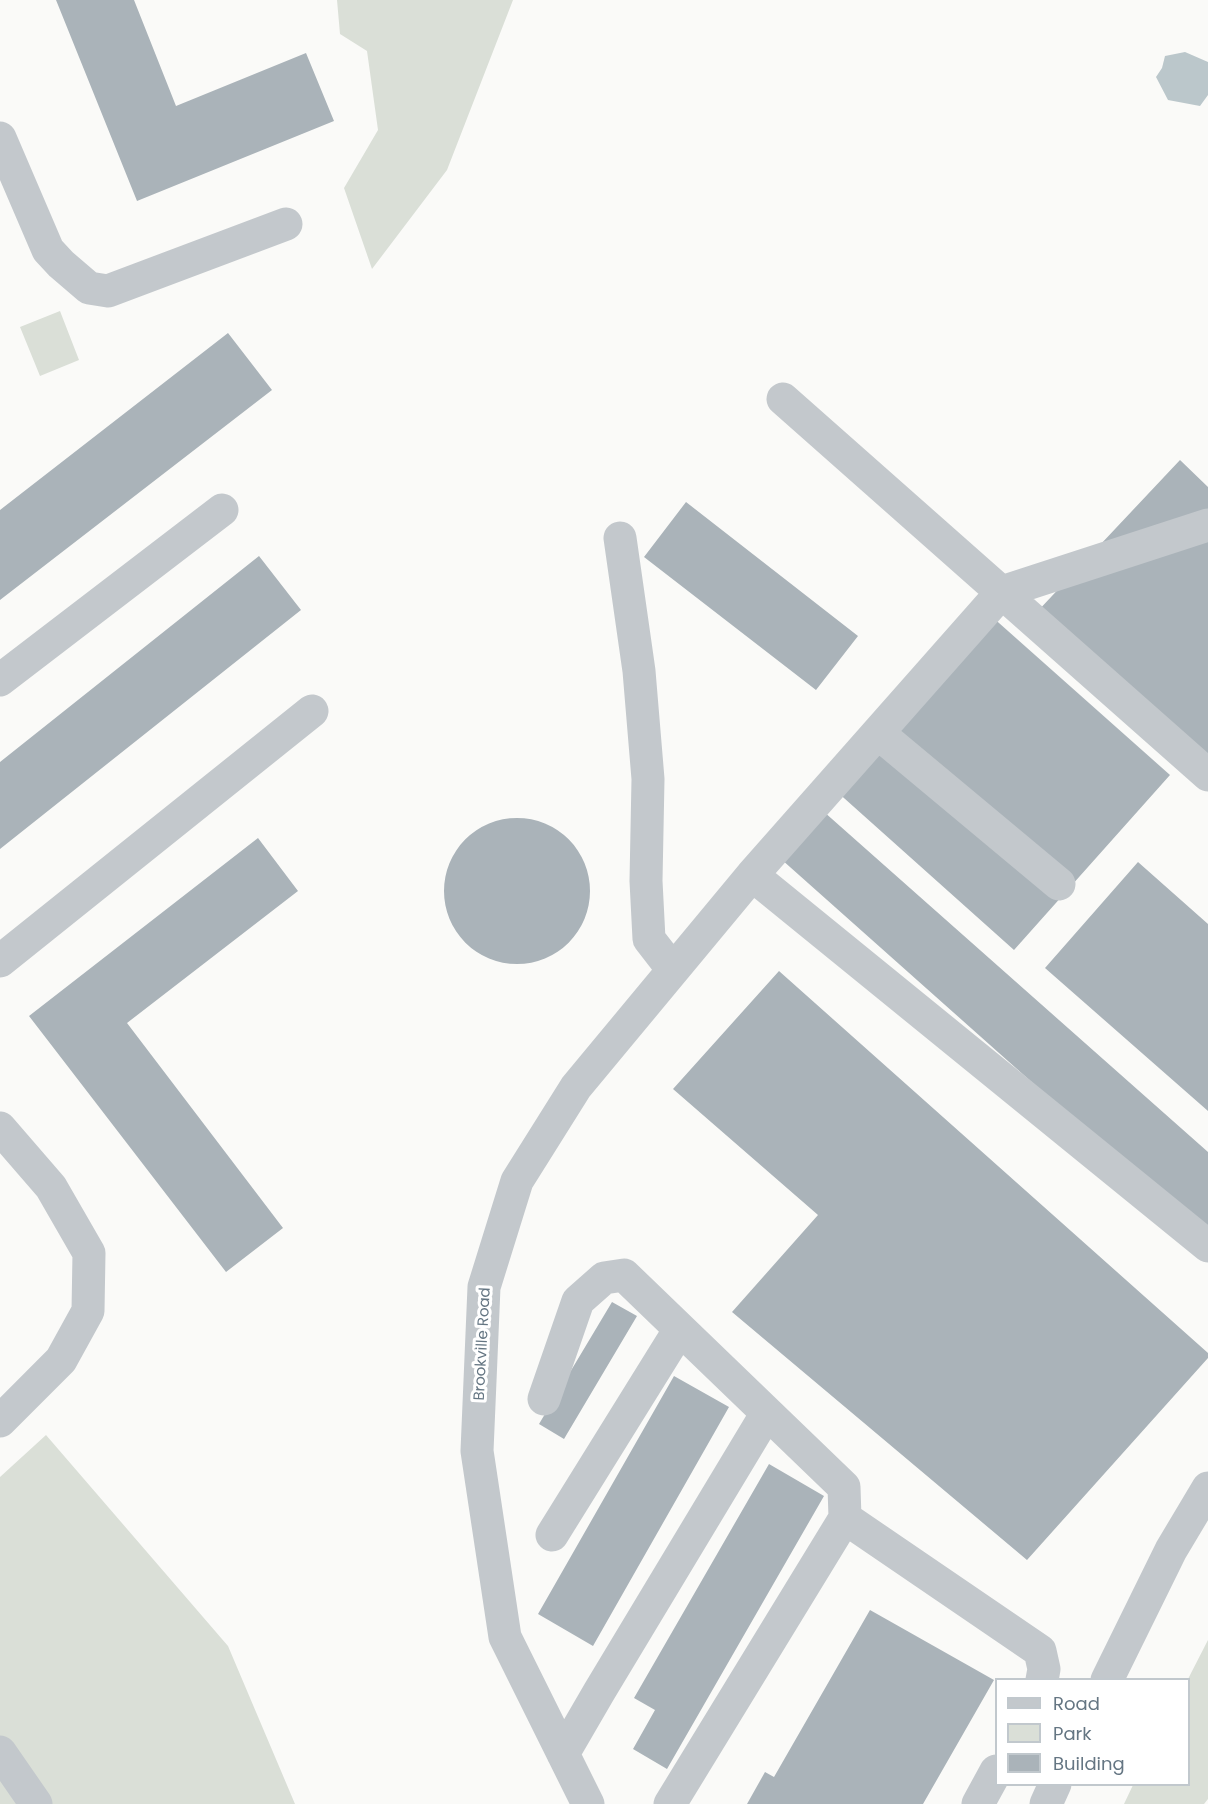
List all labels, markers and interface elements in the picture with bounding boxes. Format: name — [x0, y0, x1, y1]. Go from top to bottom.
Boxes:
street label: Brookville Road — [471, 1287, 495, 1401]
legend — [995, 1678, 1190, 1786]
text: Road — [1053, 1691, 1100, 1716]
text: Park — [1053, 1721, 1092, 1746]
text: Building — [1053, 1751, 1125, 1776]

